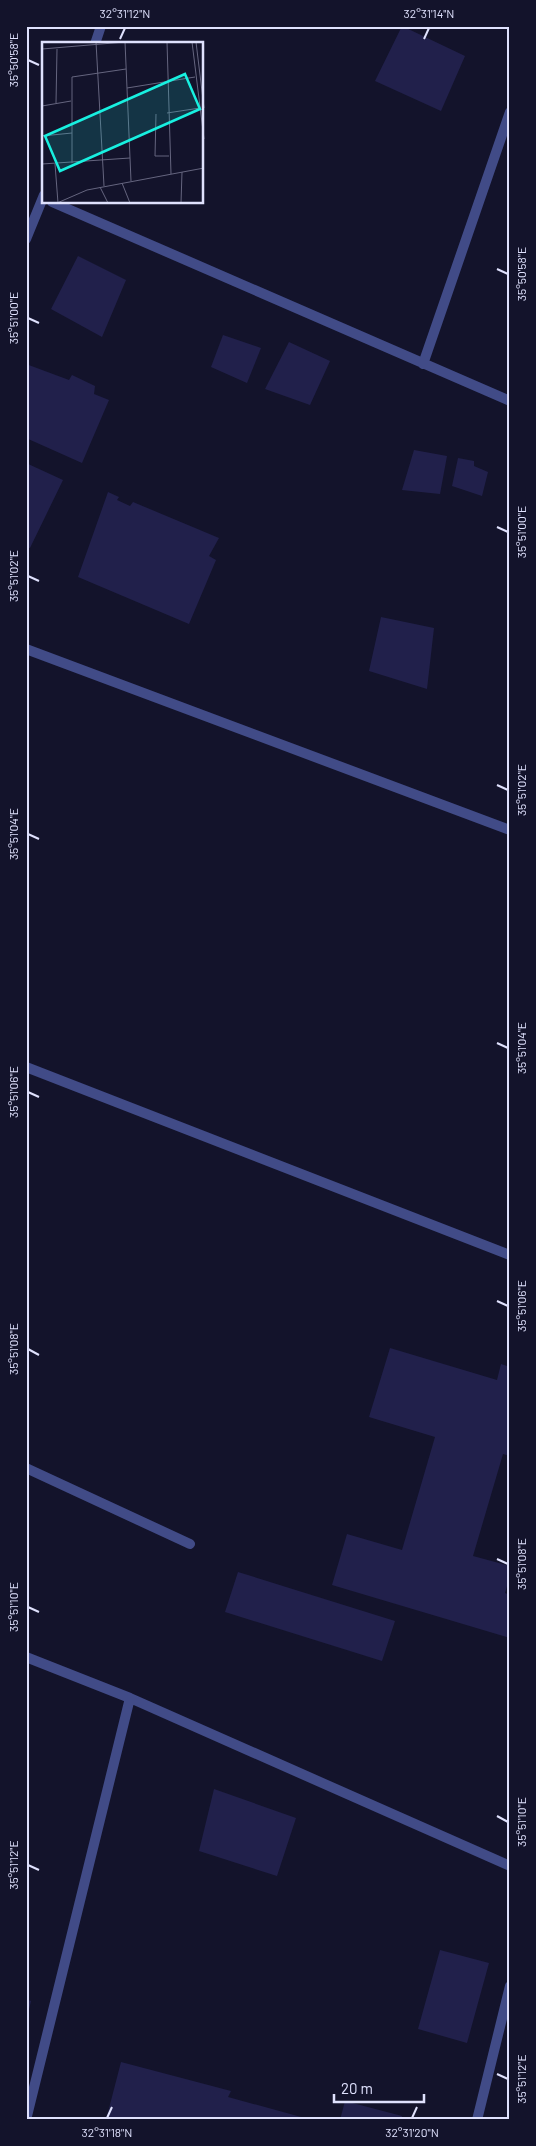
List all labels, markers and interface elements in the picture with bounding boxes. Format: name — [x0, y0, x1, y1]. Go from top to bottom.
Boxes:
text: 32°31'12"N — [100, 6, 150, 20]
text: 32°31'14"N — [404, 6, 454, 20]
text: 35°50'58"E — [6, 33, 20, 87]
inset map — [42, 42, 204, 204]
text: 35°50'58"E — [514, 247, 528, 301]
text: 35°51'00"E — [6, 292, 20, 344]
text: 35°51'00"E — [514, 506, 528, 558]
text: 35°51'02"E — [6, 550, 20, 602]
text: 35°51'02"E — [514, 764, 528, 816]
text: 35°51'04"E — [6, 808, 20, 860]
text: 35°51'04"E — [514, 1022, 528, 1074]
text: 35°51'06"E — [6, 1066, 20, 1118]
text: 35°51'06"E — [514, 1280, 528, 1332]
text: 35°51'08"E — [6, 1323, 20, 1375]
text: 35°51'08"E — [514, 1538, 528, 1590]
text: 35°51'10"E — [6, 1582, 20, 1632]
text: 35°51'10"E — [514, 1797, 528, 1847]
text: 35°51'12"E — [6, 1840, 20, 1890]
text: 35°51'12"E — [514, 2054, 528, 2104]
scale bar — [334, 2071, 424, 2103]
text: 20 m — [341, 2079, 373, 2097]
text: 32°31'18"N — [82, 2125, 132, 2139]
text: 32°31'20"N — [385, 2125, 439, 2139]

